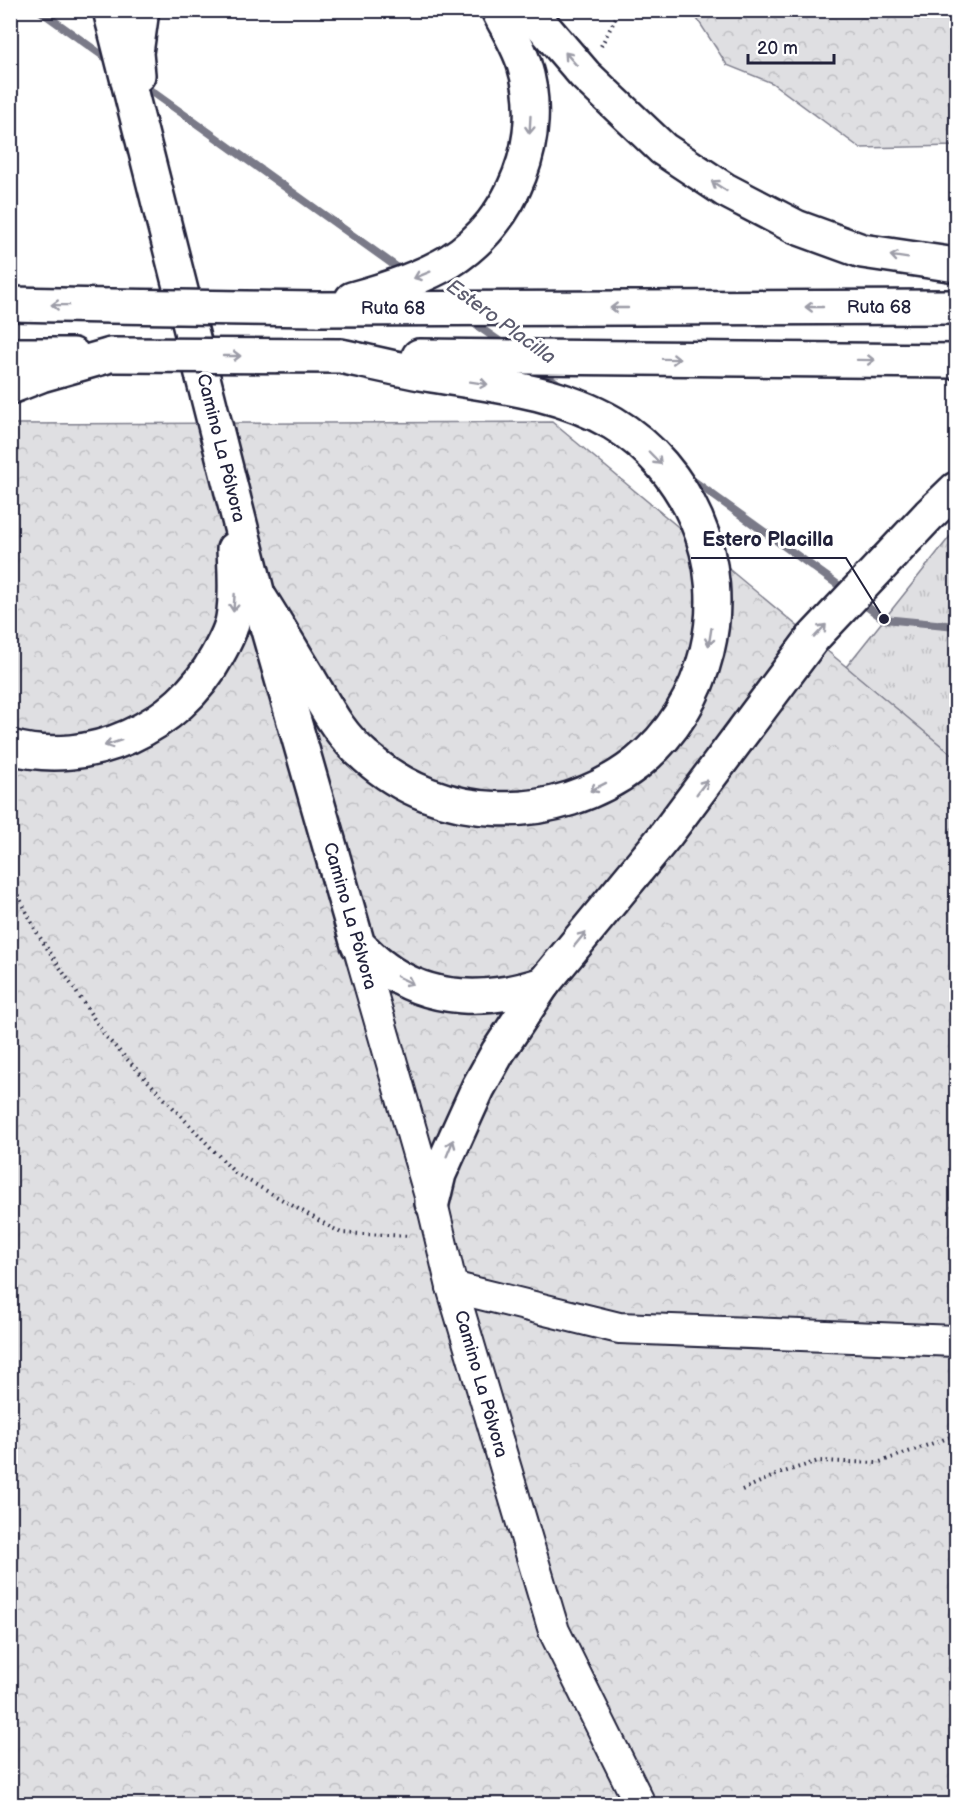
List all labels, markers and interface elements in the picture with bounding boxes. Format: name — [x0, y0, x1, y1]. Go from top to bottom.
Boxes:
scale bar — [748, 27, 834, 65]
text: 20 m — [757, 38, 798, 59]
one-way arrow — [564, 52, 578, 67]
one-way arrow — [525, 115, 536, 135]
one-way arrow — [710, 179, 727, 192]
one-way arrow — [889, 252, 909, 263]
one-way arrow — [413, 270, 432, 281]
water label: Estero Placilla — [442, 274, 560, 370]
street label: Ruta 68 — [847, 297, 911, 318]
street label: Ruta 68 — [361, 298, 425, 319]
one-way arrow — [51, 299, 71, 311]
one-way arrow — [610, 302, 630, 314]
one-way arrow — [805, 302, 825, 313]
one-way arrow — [222, 350, 242, 361]
one-way arrow — [661, 353, 681, 365]
one-way arrow — [855, 354, 875, 366]
street label: Camino La Pólvora — [192, 372, 250, 524]
one-way arrow — [469, 377, 489, 388]
one-way arrow — [648, 450, 662, 465]
callout: Estero Placilla — [691, 520, 846, 558]
text: Estero Placilla — [702, 528, 834, 552]
one-way arrow — [229, 593, 240, 613]
one-way arrow — [813, 624, 827, 639]
one-way arrow — [704, 627, 715, 646]
one-way arrow — [104, 738, 123, 749]
one-way arrow — [696, 779, 708, 795]
one-way arrow — [590, 781, 607, 793]
street label: Camino La Pólvora — [319, 840, 381, 992]
one-way arrow — [574, 931, 587, 947]
one-way arrow — [396, 974, 414, 986]
one-way arrow — [445, 1139, 456, 1158]
street label: Camino La Pólvora — [450, 1308, 512, 1460]

